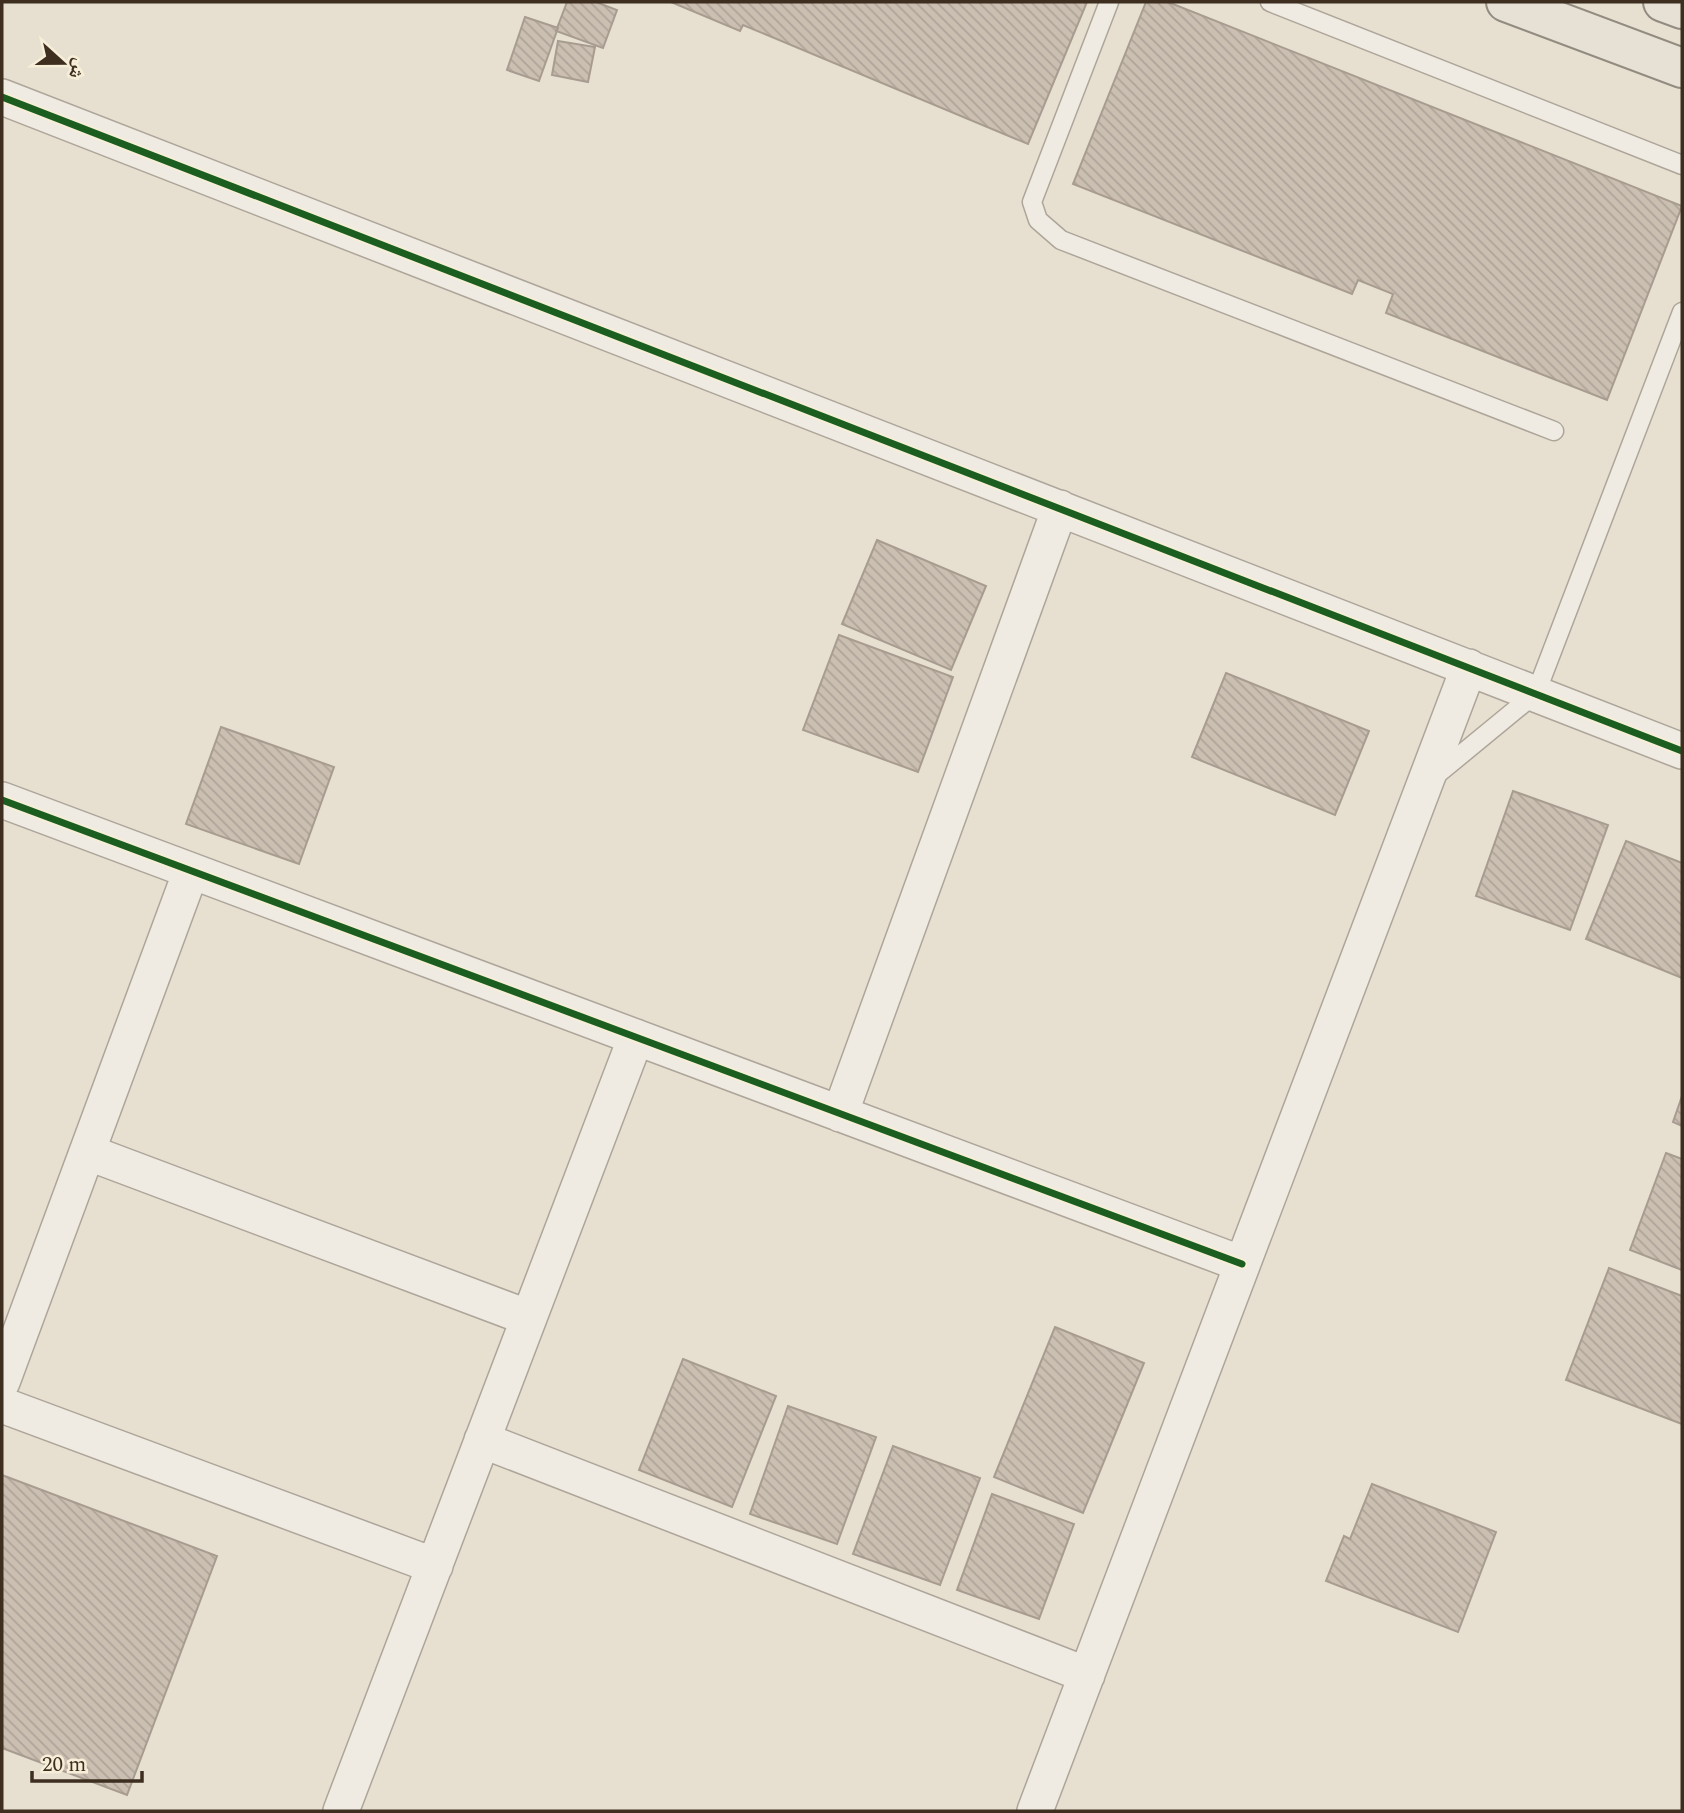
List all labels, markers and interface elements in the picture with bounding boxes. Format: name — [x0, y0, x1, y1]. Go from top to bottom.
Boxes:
north arrow — [28, 28, 98, 98]
text: ش — [60, 54, 95, 83]
scale bar — [32, 1740, 142, 1784]
text: 20 m — [42, 1749, 86, 1781]

